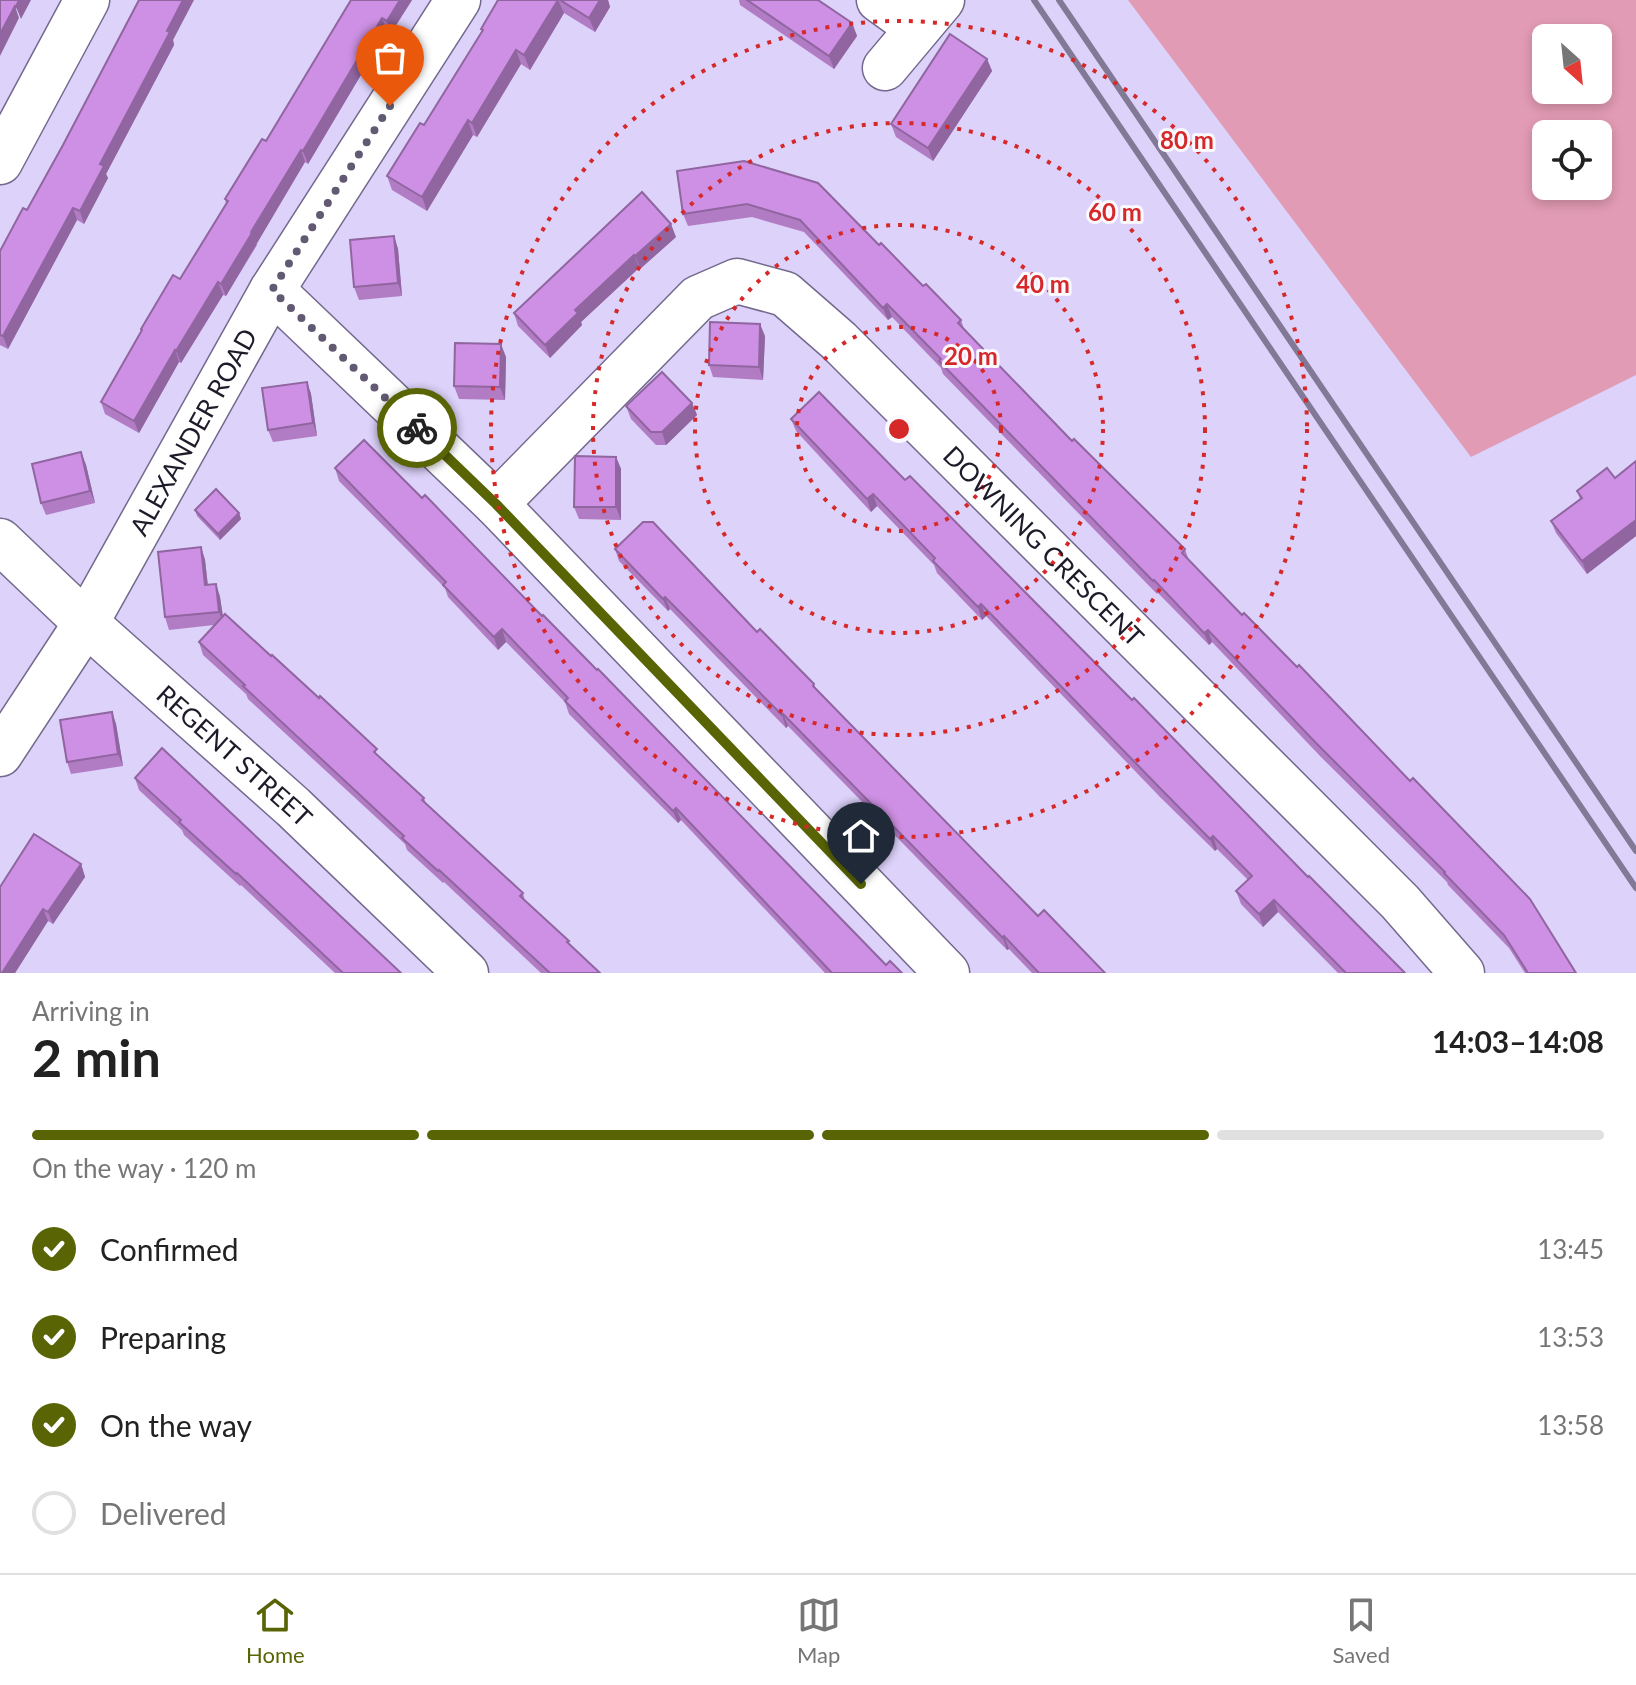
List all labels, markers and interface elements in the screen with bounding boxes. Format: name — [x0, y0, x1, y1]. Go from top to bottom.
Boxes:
pin — [356, 24, 424, 106]
north arrow — [1532, 24, 1612, 104]
map controls — [1532, 24, 1612, 200]
icon: bag — [368, 36, 412, 80]
button: locate — [1532, 120, 1612, 200]
text: 80 m — [1160, 125, 1214, 154]
text: 60 m — [1088, 197, 1142, 226]
text: 40 m — [1016, 269, 1070, 298]
street label: ALEXANDER ROAD — [122, 323, 263, 541]
text: 20 m — [944, 341, 998, 370]
courier — [377, 388, 457, 468]
icon: bike — [395, 406, 439, 450]
centre of rings — [885, 415, 913, 443]
street label: DOWNING CRESCENT — [937, 439, 1151, 653]
street label: REGENT STREET — [151, 678, 319, 833]
pin — [827, 802, 895, 884]
icon: home — [839, 814, 883, 858]
text: Arriving in — [32, 995, 150, 1027]
text: 14:03–14:08 — [1432, 1023, 1604, 1059]
text: 2 min — [32, 1026, 161, 1088]
text: On the way · 120 m — [32, 1152, 256, 1184]
icon: check — [32, 1227, 76, 1271]
text: Confirmed — [100, 1231, 239, 1267]
text: 13:45 — [1537, 1233, 1604, 1265]
icon: check — [32, 1315, 76, 1359]
text: Preparing — [100, 1319, 226, 1355]
text: 13:53 — [1537, 1321, 1604, 1353]
icon: check — [32, 1403, 76, 1447]
text: On the way — [100, 1407, 252, 1443]
text: 13:58 — [1537, 1409, 1604, 1441]
text: Delivered — [100, 1495, 227, 1531]
tab: Home — [246, 1593, 305, 1668]
tab: Map — [797, 1593, 841, 1668]
tab: Saved — [1333, 1593, 1390, 1668]

